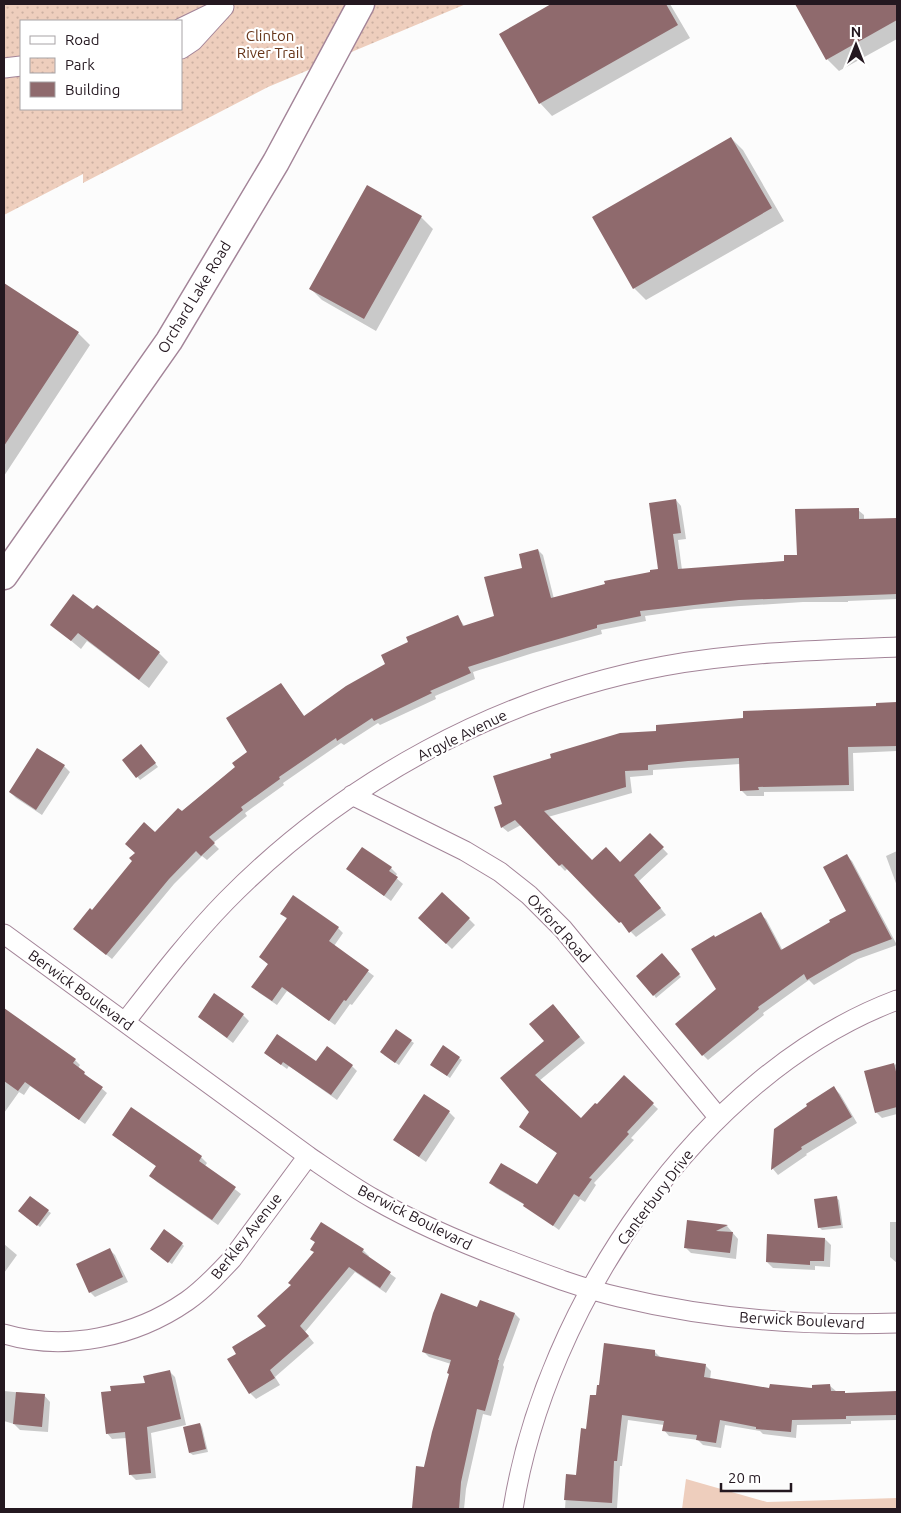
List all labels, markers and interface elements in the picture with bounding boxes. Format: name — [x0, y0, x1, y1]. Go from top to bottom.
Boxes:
legend — [20, 20, 182, 110]
north arrow — [831, 20, 881, 70]
text: N — [851, 24, 861, 40]
park label: Clinton River Trail — [237, 27, 303, 61]
text: Road — [65, 31, 100, 48]
text: Park — [65, 56, 95, 73]
text: Building — [65, 81, 120, 98]
street label: Orchard Lake Road — [154, 238, 234, 356]
street label: Argyle Avenue — [414, 706, 510, 764]
street label: Oxford Road — [524, 890, 594, 966]
street label: Berwick Boulevard — [25, 946, 137, 1034]
street label: Canterbury Drive — [614, 1146, 696, 1248]
street label: Berwick Boulevard — [355, 1181, 475, 1253]
street label: Berkley Avenue — [207, 1190, 285, 1282]
street label: Berwick Boulevard — [739, 1308, 865, 1332]
scale bar — [721, 1460, 791, 1492]
text: 20 m — [728, 1469, 761, 1486]

